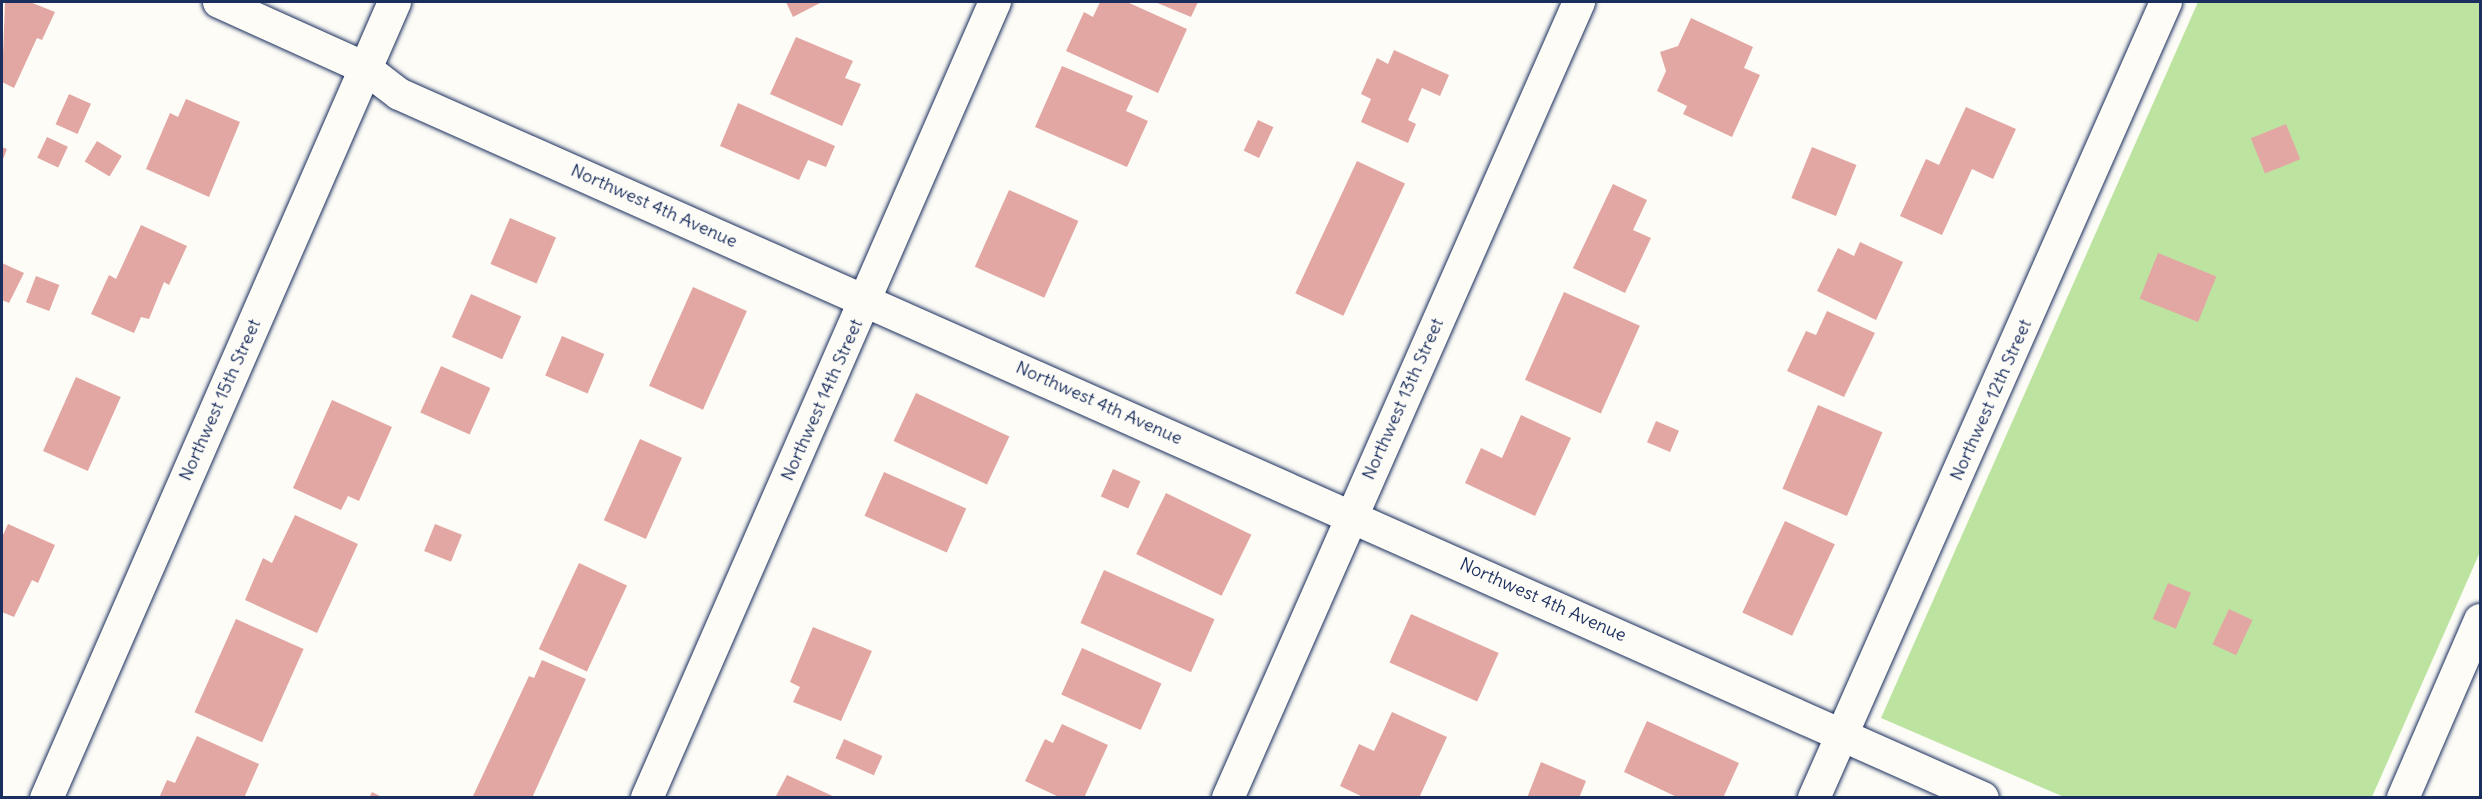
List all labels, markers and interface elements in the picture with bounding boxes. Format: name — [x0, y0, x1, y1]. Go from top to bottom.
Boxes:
street label: Northwest 4th Avenue — [567, 160, 741, 252]
street label: Northwest 13th Street — [1358, 315, 1448, 483]
street label: Northwest 15th Street — [175, 316, 265, 484]
street label: Northwest 14th Street — [777, 316, 867, 484]
street label: Northwest 12th Street — [1946, 316, 2036, 484]
street label: Northwest 4th Avenue — [1012, 357, 1186, 449]
street label: Northwest 4th Avenue — [1456, 554, 1630, 646]

